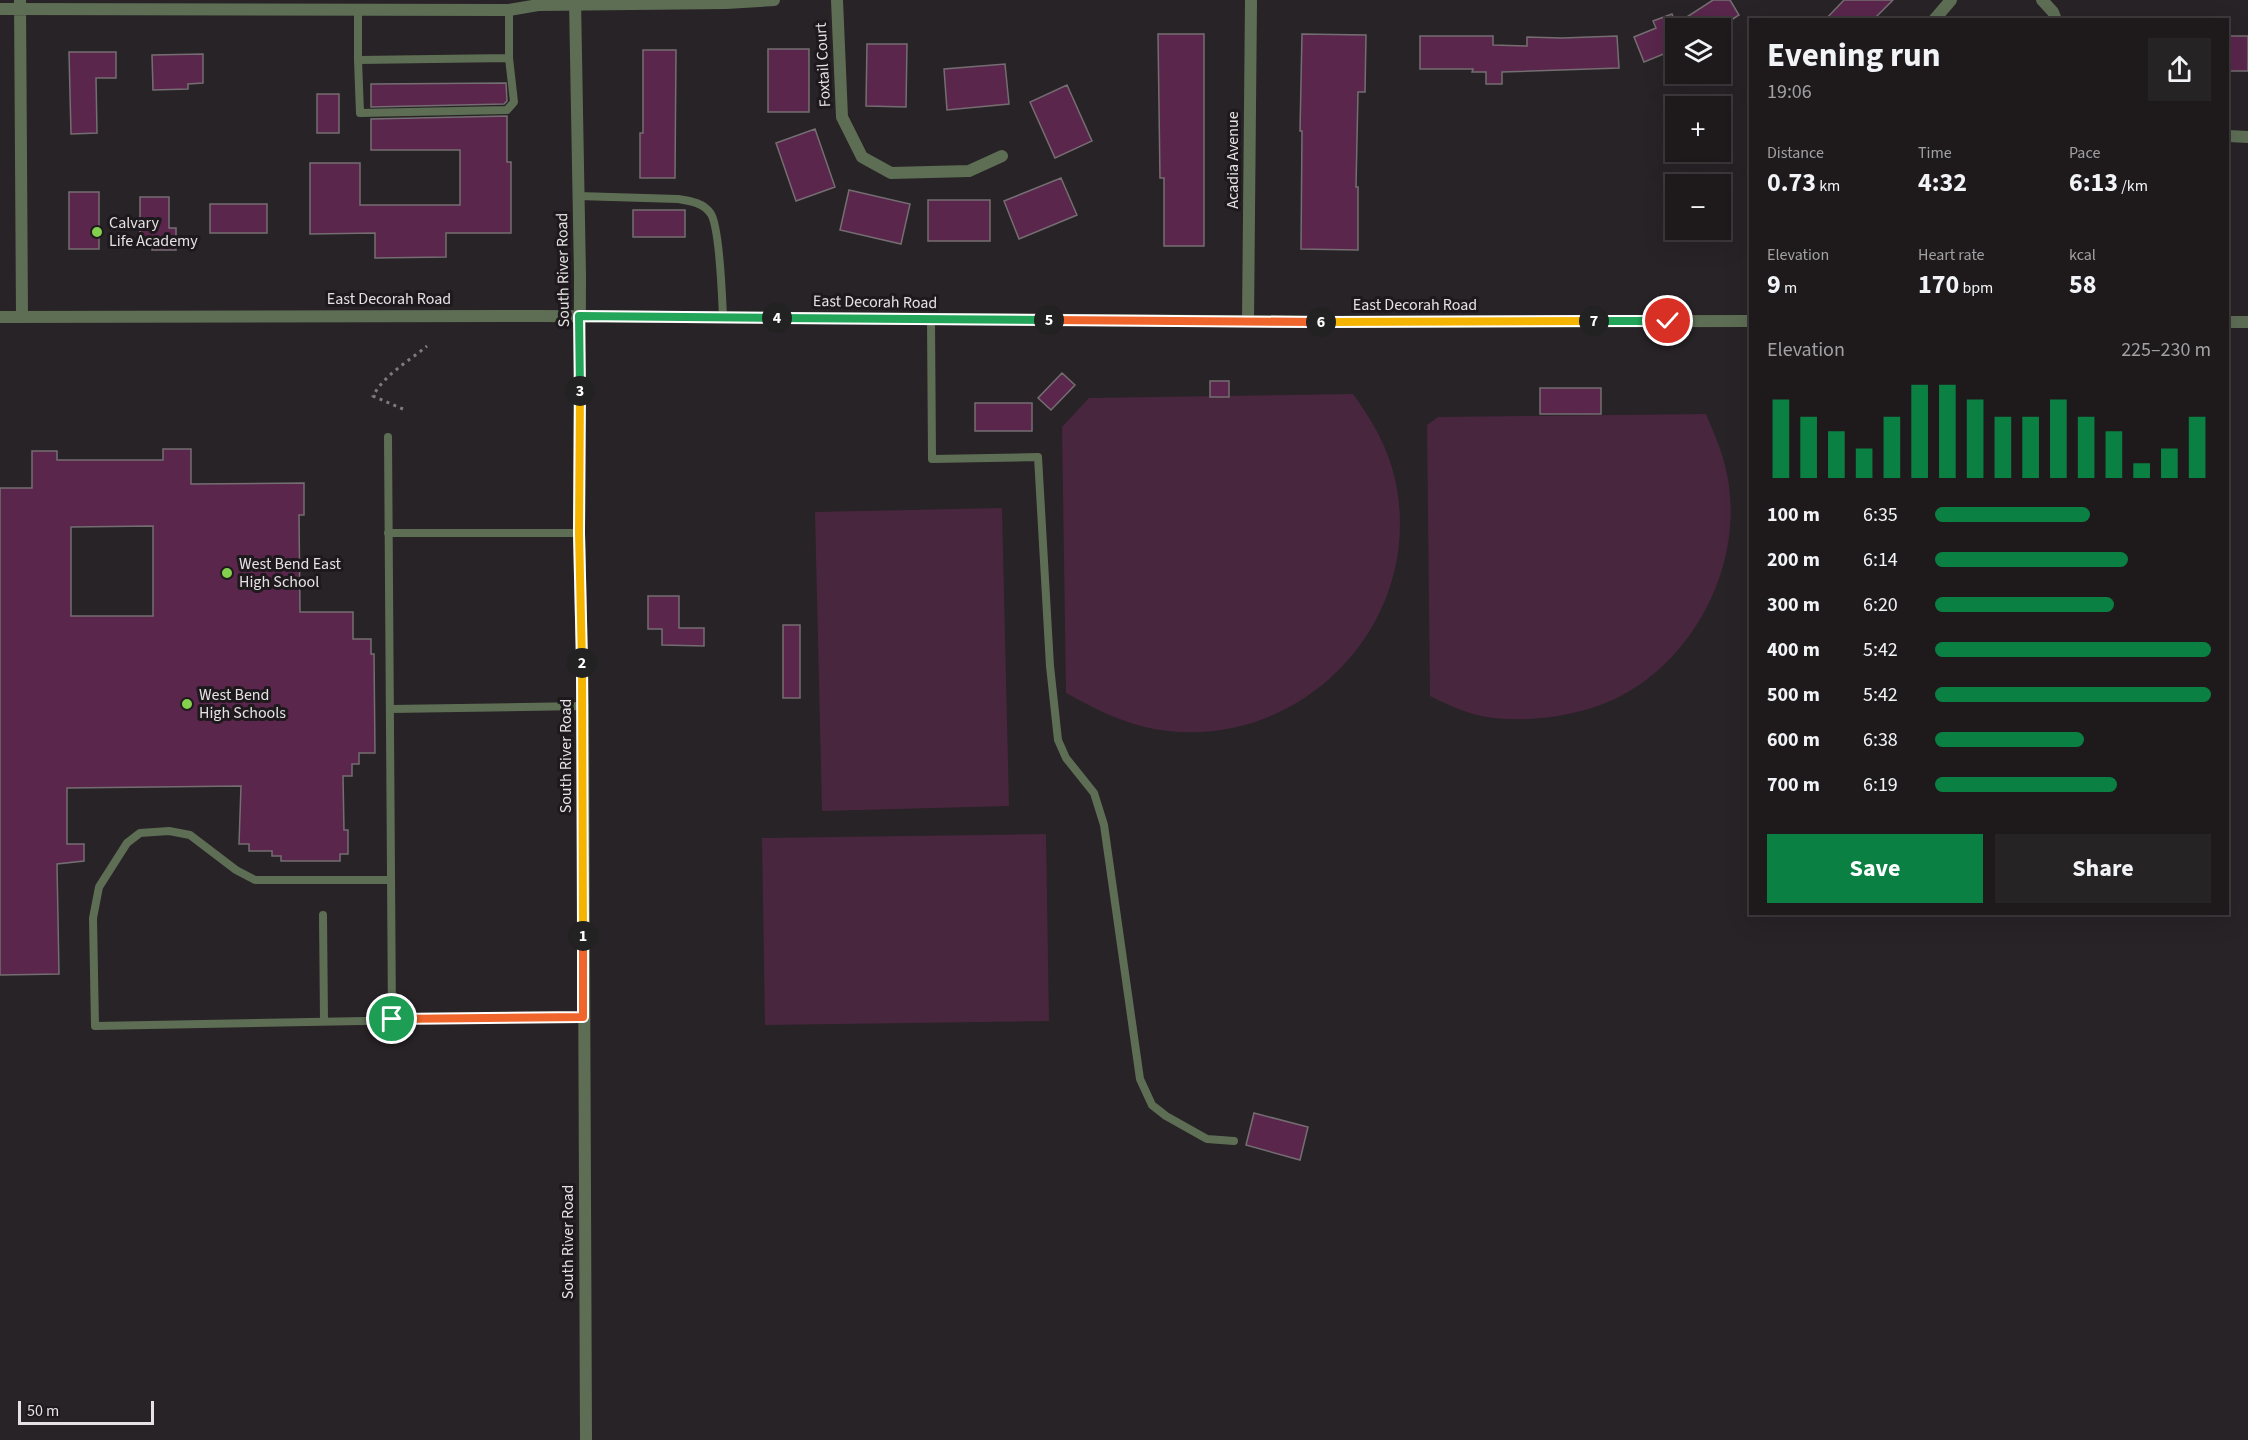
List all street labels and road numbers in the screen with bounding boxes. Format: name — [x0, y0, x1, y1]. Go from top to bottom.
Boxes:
street label: Foxtail Court — [810, 22, 836, 108]
street label: Acadia Avenue — [1222, 111, 1244, 209]
street label: South River Road — [551, 212, 575, 328]
street label: East Decorah Road — [327, 288, 451, 310]
street label: East Decorah Road — [813, 290, 937, 314]
street label: East Decorah Road — [1353, 294, 1477, 316]
street label: South River Road — [555, 699, 577, 813]
street label: South River Road — [557, 1185, 579, 1299]

